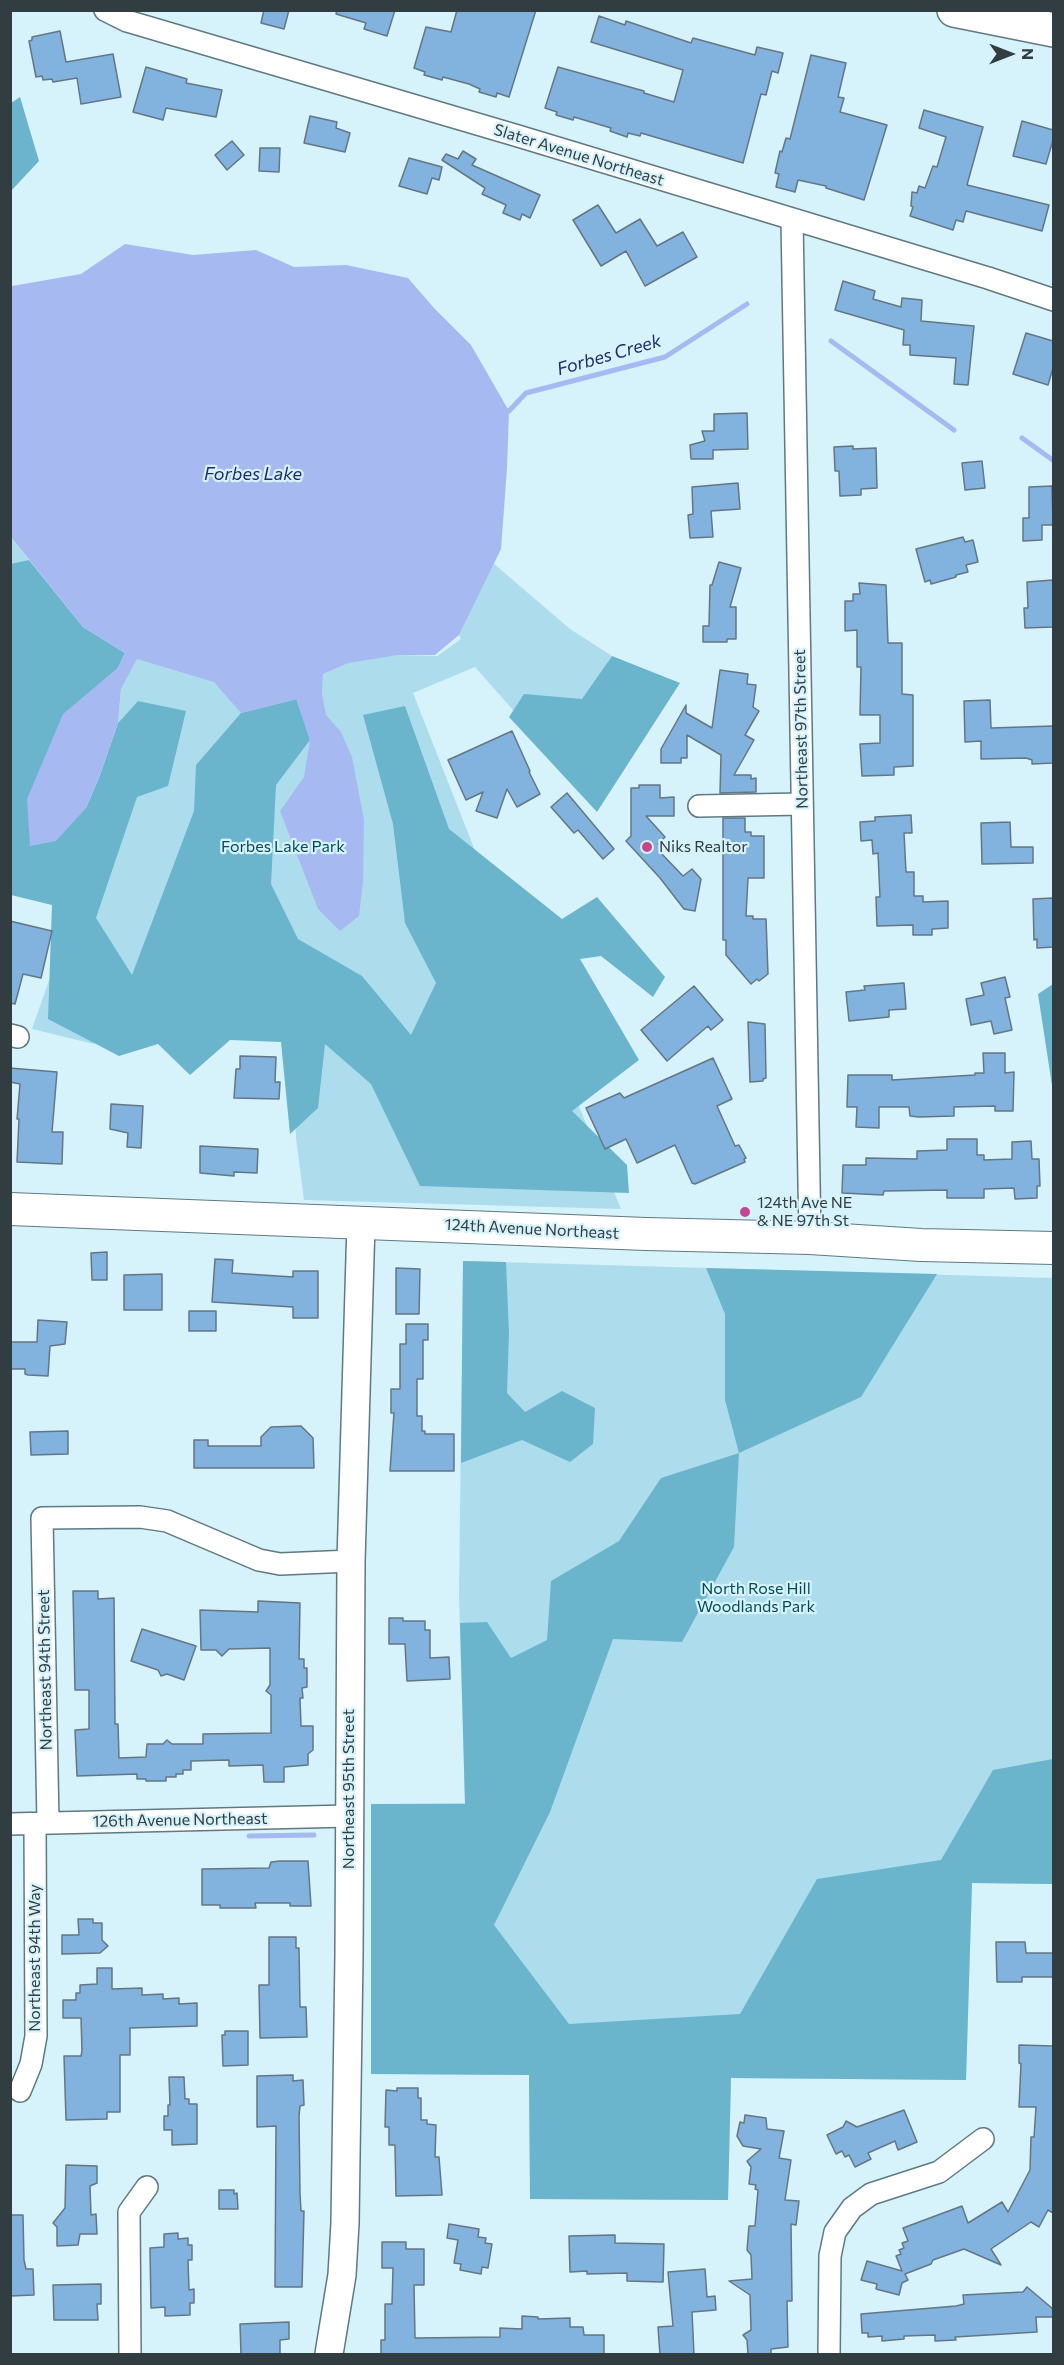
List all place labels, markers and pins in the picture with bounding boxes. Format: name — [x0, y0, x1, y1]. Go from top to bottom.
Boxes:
place label: Niks Realtor — [659, 837, 748, 857]
marker: Niks Realtor — [640, 840, 654, 854]
place label: 124th Ave NE & NE 97th St — [757, 1193, 852, 1231]
marker: 124th Ave NE & NE 97th St — [738, 1205, 752, 1219]

